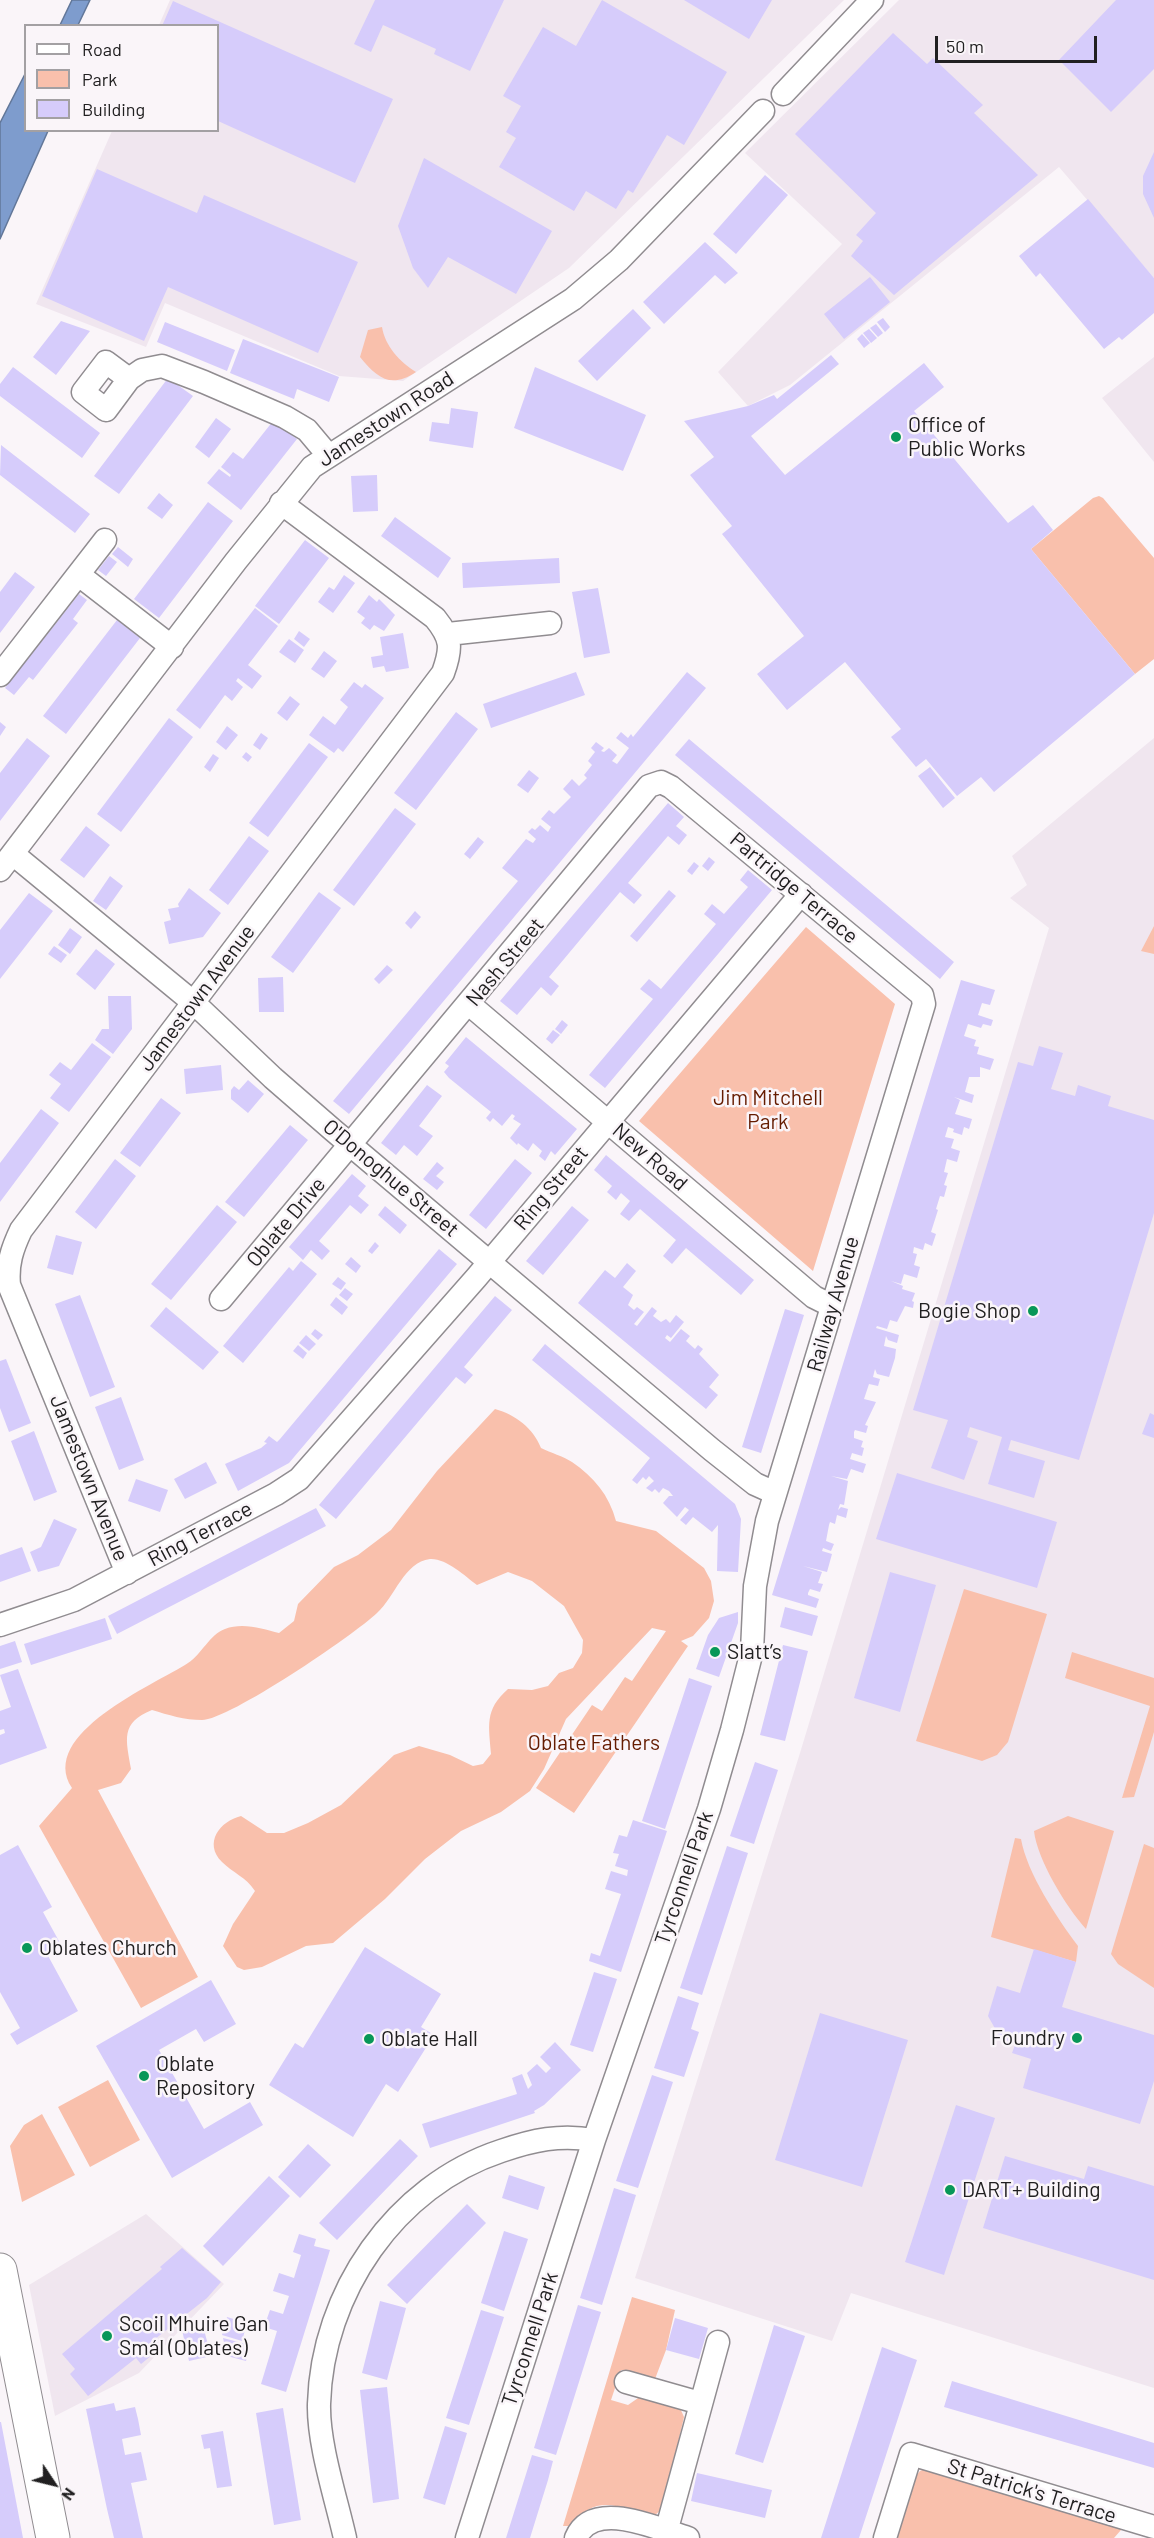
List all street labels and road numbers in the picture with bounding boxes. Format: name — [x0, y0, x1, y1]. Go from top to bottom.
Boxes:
street label: Jamestown Road — [313, 366, 459, 472]
street label: Partridge Terrace — [725, 827, 863, 949]
street label: Nash Street — [461, 913, 549, 1011]
street label: Jamestown Avenue — [134, 920, 260, 1076]
street label: O'Donoghue Street — [318, 1114, 464, 1242]
street label: New Road — [607, 1118, 693, 1196]
street label: Ring Street — [508, 1141, 594, 1235]
street label: Oblate Drive — [241, 1172, 331, 1272]
street label: Railway Avenue — [802, 1233, 864, 1375]
street label: Jamestown Avenue — [44, 1391, 134, 1565]
street label: Ring Terrace — [143, 1496, 257, 1572]
street label: Tyrconnell Park — [649, 1808, 719, 1948]
street label: Tyrconnell Park — [496, 2269, 564, 2409]
street label: St Patrick's Terrace — [944, 2453, 1120, 2529]

